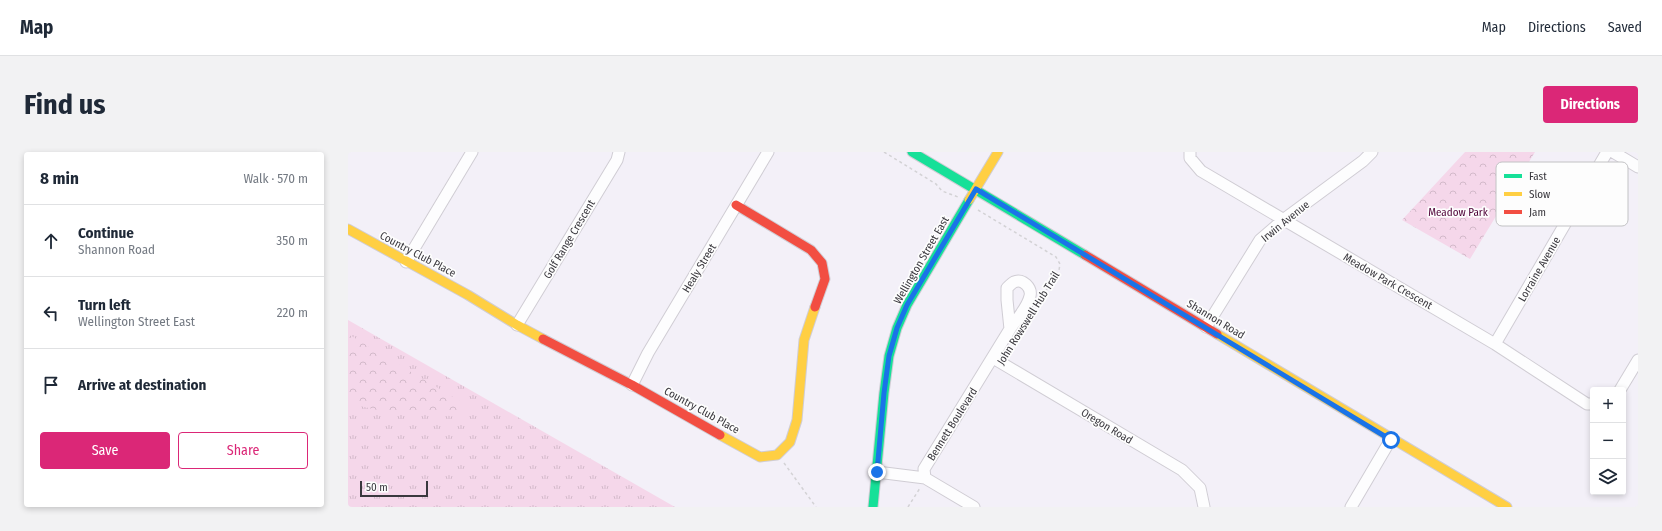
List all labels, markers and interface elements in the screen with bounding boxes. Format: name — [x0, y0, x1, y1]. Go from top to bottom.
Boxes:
text: Map — [20, 16, 53, 39]
text: Map — [1482, 19, 1506, 36]
text: Directions — [1528, 19, 1586, 36]
text: Saved — [1608, 19, 1642, 36]
button: Directions — [1543, 86, 1638, 123]
text: Find us — [24, 88, 106, 121]
legend — [1496, 162, 1628, 226]
text: 8 min — [40, 168, 79, 189]
text: Fast — [1529, 170, 1547, 183]
text: Walk · 570 m — [243, 171, 308, 186]
text: Slow — [1529, 188, 1550, 201]
street label: Golf Range Crescent — [541, 197, 598, 281]
street label: Irwin Avenue — [1259, 198, 1312, 245]
park label: Meadow Park — [1428, 206, 1489, 219]
text: Jam — [1529, 206, 1546, 219]
street label: Wellington Street East — [891, 214, 952, 306]
text: Continue — [78, 224, 134, 242]
street label: Country Club Place — [378, 229, 458, 280]
icon: ahead — [40, 230, 62, 252]
text: 350 m — [276, 233, 308, 248]
street label: Lorraine Avenue — [1516, 234, 1563, 304]
street label: Healy Street — [680, 241, 719, 295]
text: Shannon Road — [78, 242, 155, 257]
street label: Meadow Park Crescent — [1341, 251, 1435, 312]
street label: John Rowswell Hub Trail — [994, 269, 1063, 367]
text: Turn left — [78, 296, 131, 314]
street label: Shannon Road — [1184, 297, 1247, 342]
icon: left — [40, 302, 62, 324]
text: 220 m — [277, 305, 308, 320]
text: Wellington Street East — [78, 314, 195, 329]
icon: arrive — [40, 374, 62, 396]
text: Arrive at destination — [78, 376, 206, 394]
street label: Country Club Place — [662, 384, 742, 436]
street label: Bennett Boulevard — [925, 385, 980, 463]
map controls — [1590, 387, 1626, 495]
button: + — [1590, 387, 1626, 423]
street label: Oregon Road — [1079, 406, 1135, 447]
button: − — [1590, 423, 1626, 459]
route start — [1382, 431, 1400, 449]
button: Save — [40, 432, 170, 469]
button: Share — [178, 432, 308, 469]
button: layers — [1590, 459, 1626, 495]
route end — [868, 463, 886, 481]
scale bar — [360, 479, 428, 498]
text: 50 m — [366, 481, 388, 494]

